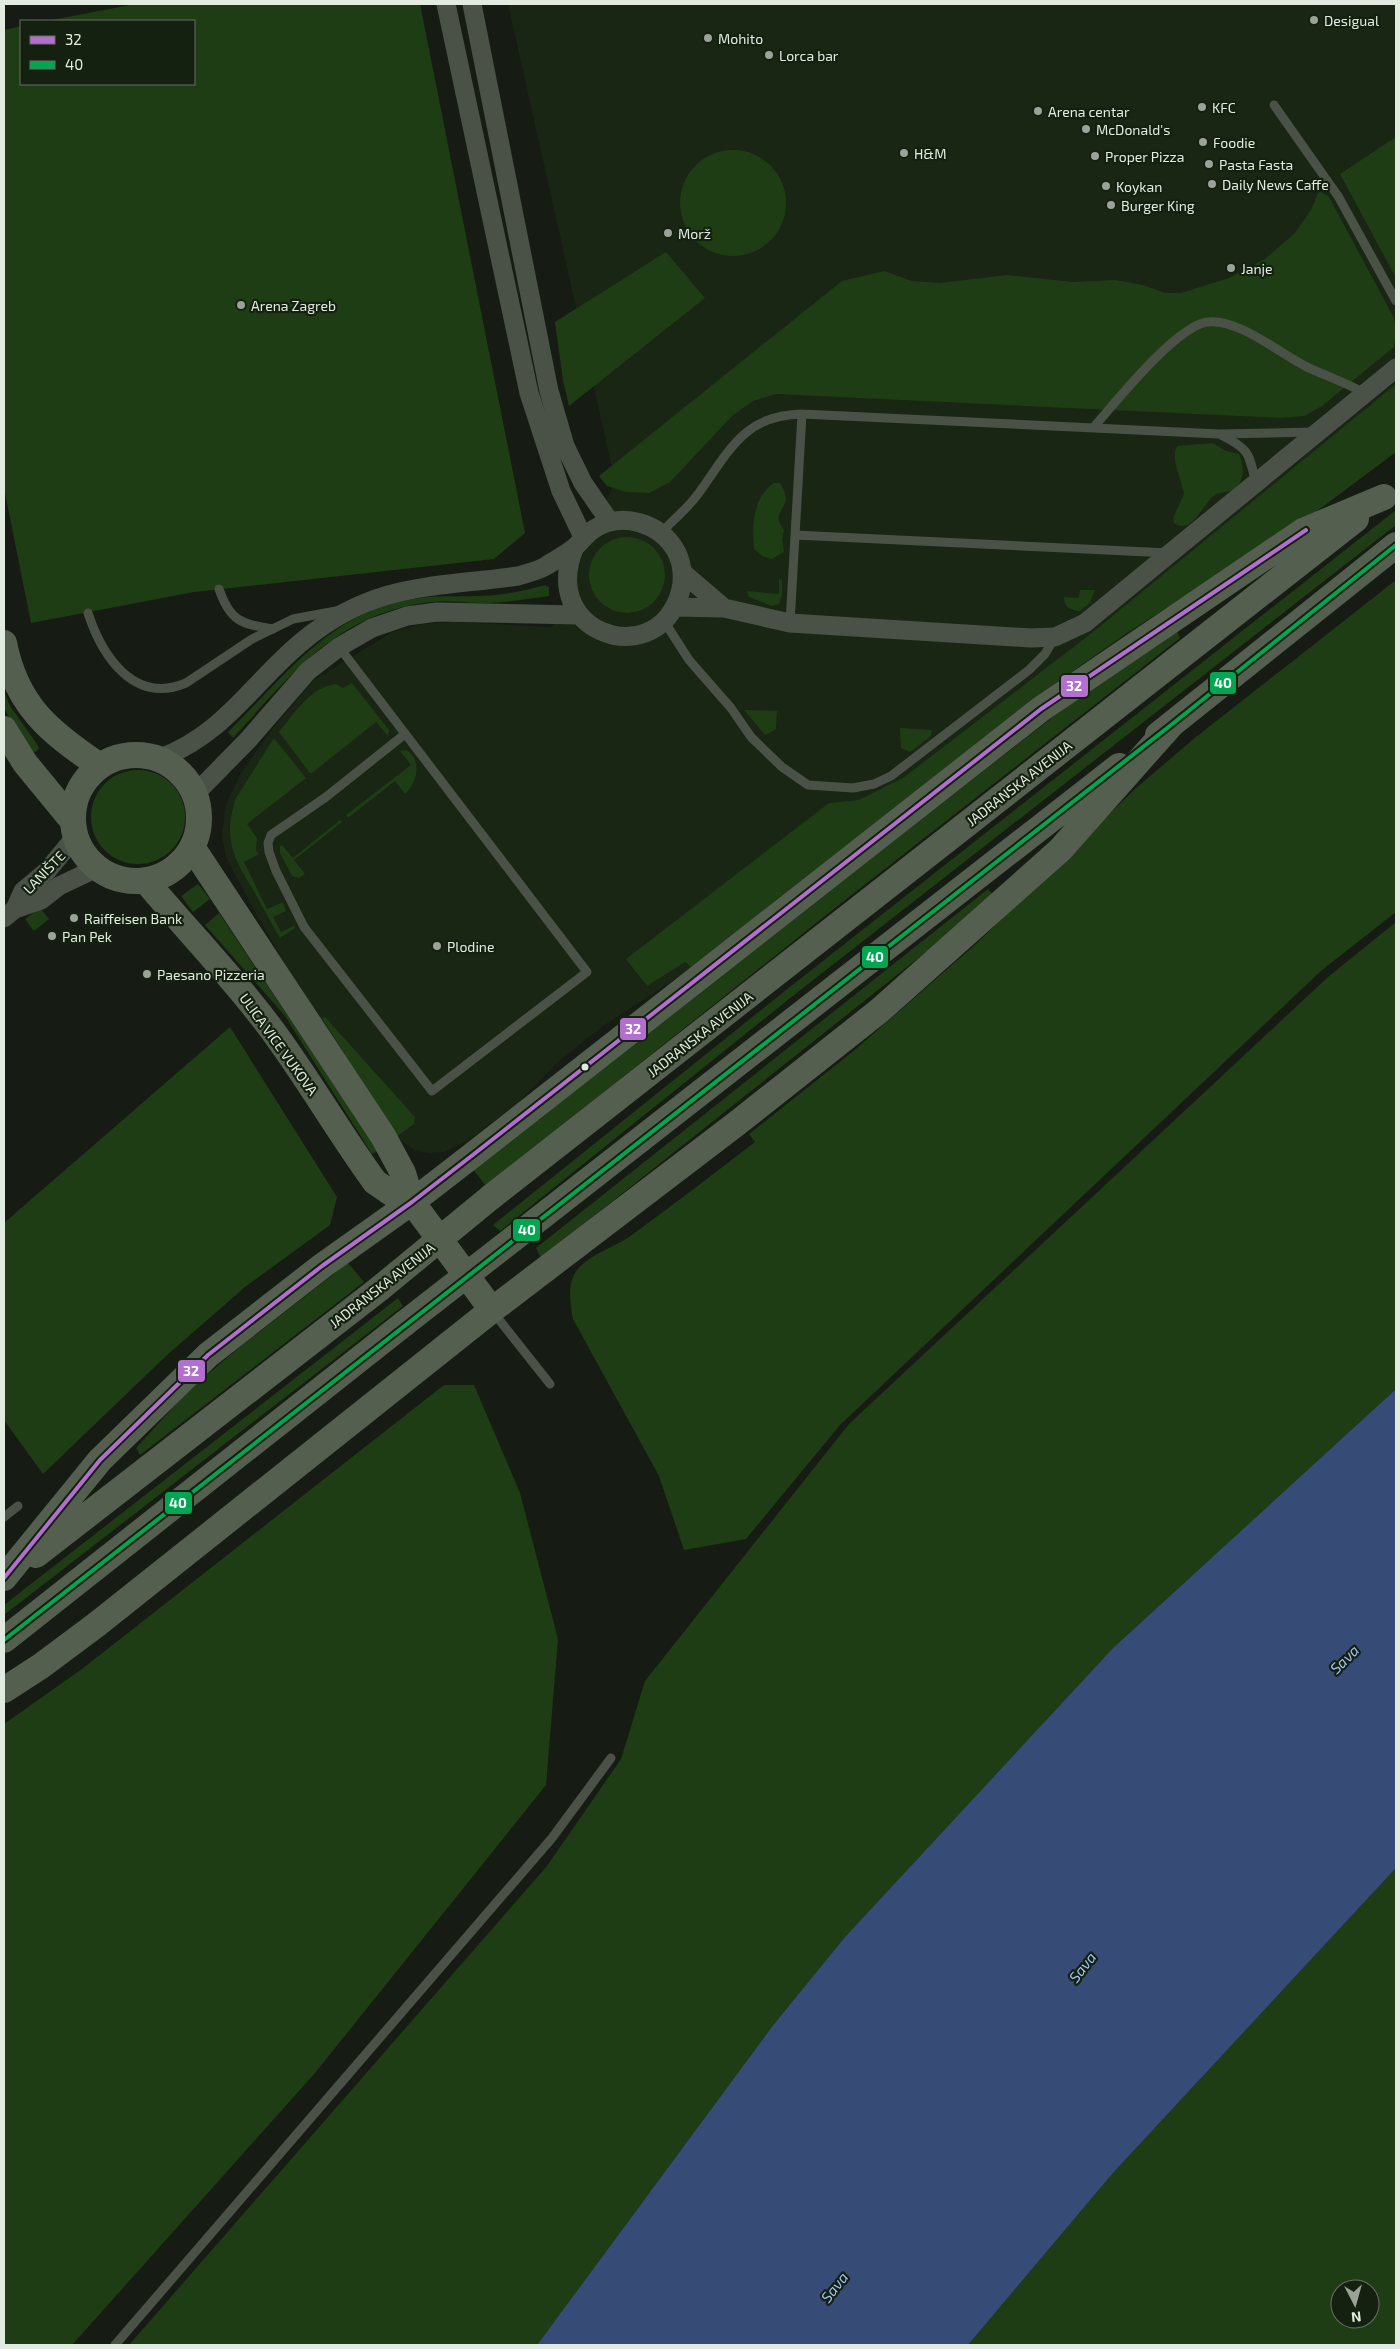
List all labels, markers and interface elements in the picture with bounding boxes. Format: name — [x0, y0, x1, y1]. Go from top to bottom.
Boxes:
place label: Desigual — [1324, 12, 1380, 29]
marker: Desigual — [1308, 14, 1320, 26]
legend — [20, 20, 195, 85]
text: 32 — [65, 30, 82, 48]
place label: Mohito — [718, 30, 763, 47]
marker: Mohito — [702, 32, 714, 44]
place label: Lorca bar — [779, 47, 839, 64]
marker: Lorca bar — [763, 49, 775, 61]
text: 40 — [65, 55, 83, 73]
place label: KFC — [1212, 99, 1236, 116]
marker: KFC — [1196, 101, 1208, 113]
place label: Arena centar — [1048, 103, 1130, 120]
marker: Arena centar — [1032, 105, 1044, 117]
place label: McDonald's — [1096, 121, 1170, 138]
marker: McDonald's — [1080, 123, 1092, 135]
place label: Foodie — [1213, 134, 1255, 151]
marker: Foodie — [1197, 136, 1209, 148]
place label: H&M — [914, 145, 946, 162]
marker: H&M — [898, 147, 910, 159]
place label: Proper Pizza — [1105, 148, 1184, 165]
marker: Proper Pizza — [1089, 150, 1101, 162]
place label: Pasta Fasta — [1219, 156, 1293, 173]
marker: Pasta Fasta — [1203, 158, 1215, 170]
place label: Daily News Caffe — [1222, 176, 1329, 193]
place label: Koykan — [1116, 178, 1162, 195]
marker: Daily News Caffe — [1206, 178, 1218, 190]
marker: Koykan — [1100, 180, 1112, 192]
place label: Burger King — [1121, 197, 1195, 214]
marker: Burger King — [1105, 199, 1117, 211]
place label: Morž — [678, 225, 711, 242]
marker: Morž — [662, 227, 674, 239]
place label: Janje — [1241, 260, 1273, 277]
marker: Janje — [1225, 262, 1237, 274]
place label: Arena Zagreb — [251, 297, 336, 314]
marker: Arena Zagreb — [235, 299, 247, 311]
line badge: 40 — [1209, 671, 1237, 695]
line badge: 32 — [1060, 674, 1089, 698]
text: 40 — [1214, 674, 1232, 691]
text: 32 — [1066, 677, 1082, 694]
street label: JADRANSKA AVENIJA — [963, 736, 1075, 829]
street label: LANIŠTE — [19, 847, 69, 897]
place label: Raiffeisen Bank — [84, 910, 182, 927]
marker: Raiffeisen Bank — [68, 912, 80, 924]
place label: Pan Pek — [62, 928, 112, 945]
marker: Pan Pek — [46, 930, 58, 942]
place label: Plodine — [447, 938, 495, 955]
marker: Plodine — [431, 940, 443, 952]
line badge: 40 — [861, 945, 889, 969]
text: 40 — [866, 948, 884, 965]
place label: Paesano Pizzeria — [157, 966, 265, 983]
marker: Paesano Pizzeria — [141, 968, 153, 980]
street label: JADRANSKA AVENIJA — [644, 987, 756, 1080]
street label: ULICA VICE VUKOVA — [236, 990, 322, 1099]
line badge: 32 — [619, 1017, 647, 1041]
text: 32 — [625, 1020, 641, 1037]
unlabelled marker — [580, 1062, 590, 1072]
line badge: 40 — [512, 1218, 541, 1242]
text: 40 — [518, 1221, 536, 1238]
street label: JADRANSKA AVENIJA — [326, 1238, 438, 1331]
line badge: 32 — [177, 1359, 206, 1383]
text: 32 — [183, 1362, 199, 1379]
line badge: 40 — [164, 1491, 193, 1515]
text: 40 — [169, 1494, 187, 1511]
water label: Sava — [1326, 1641, 1362, 1677]
water label: Sava — [1065, 1948, 1099, 1986]
water label: Sava — [817, 2268, 851, 2306]
north arrow — [1330, 2279, 1380, 2329]
text: N — [1350, 2308, 1362, 2326]

